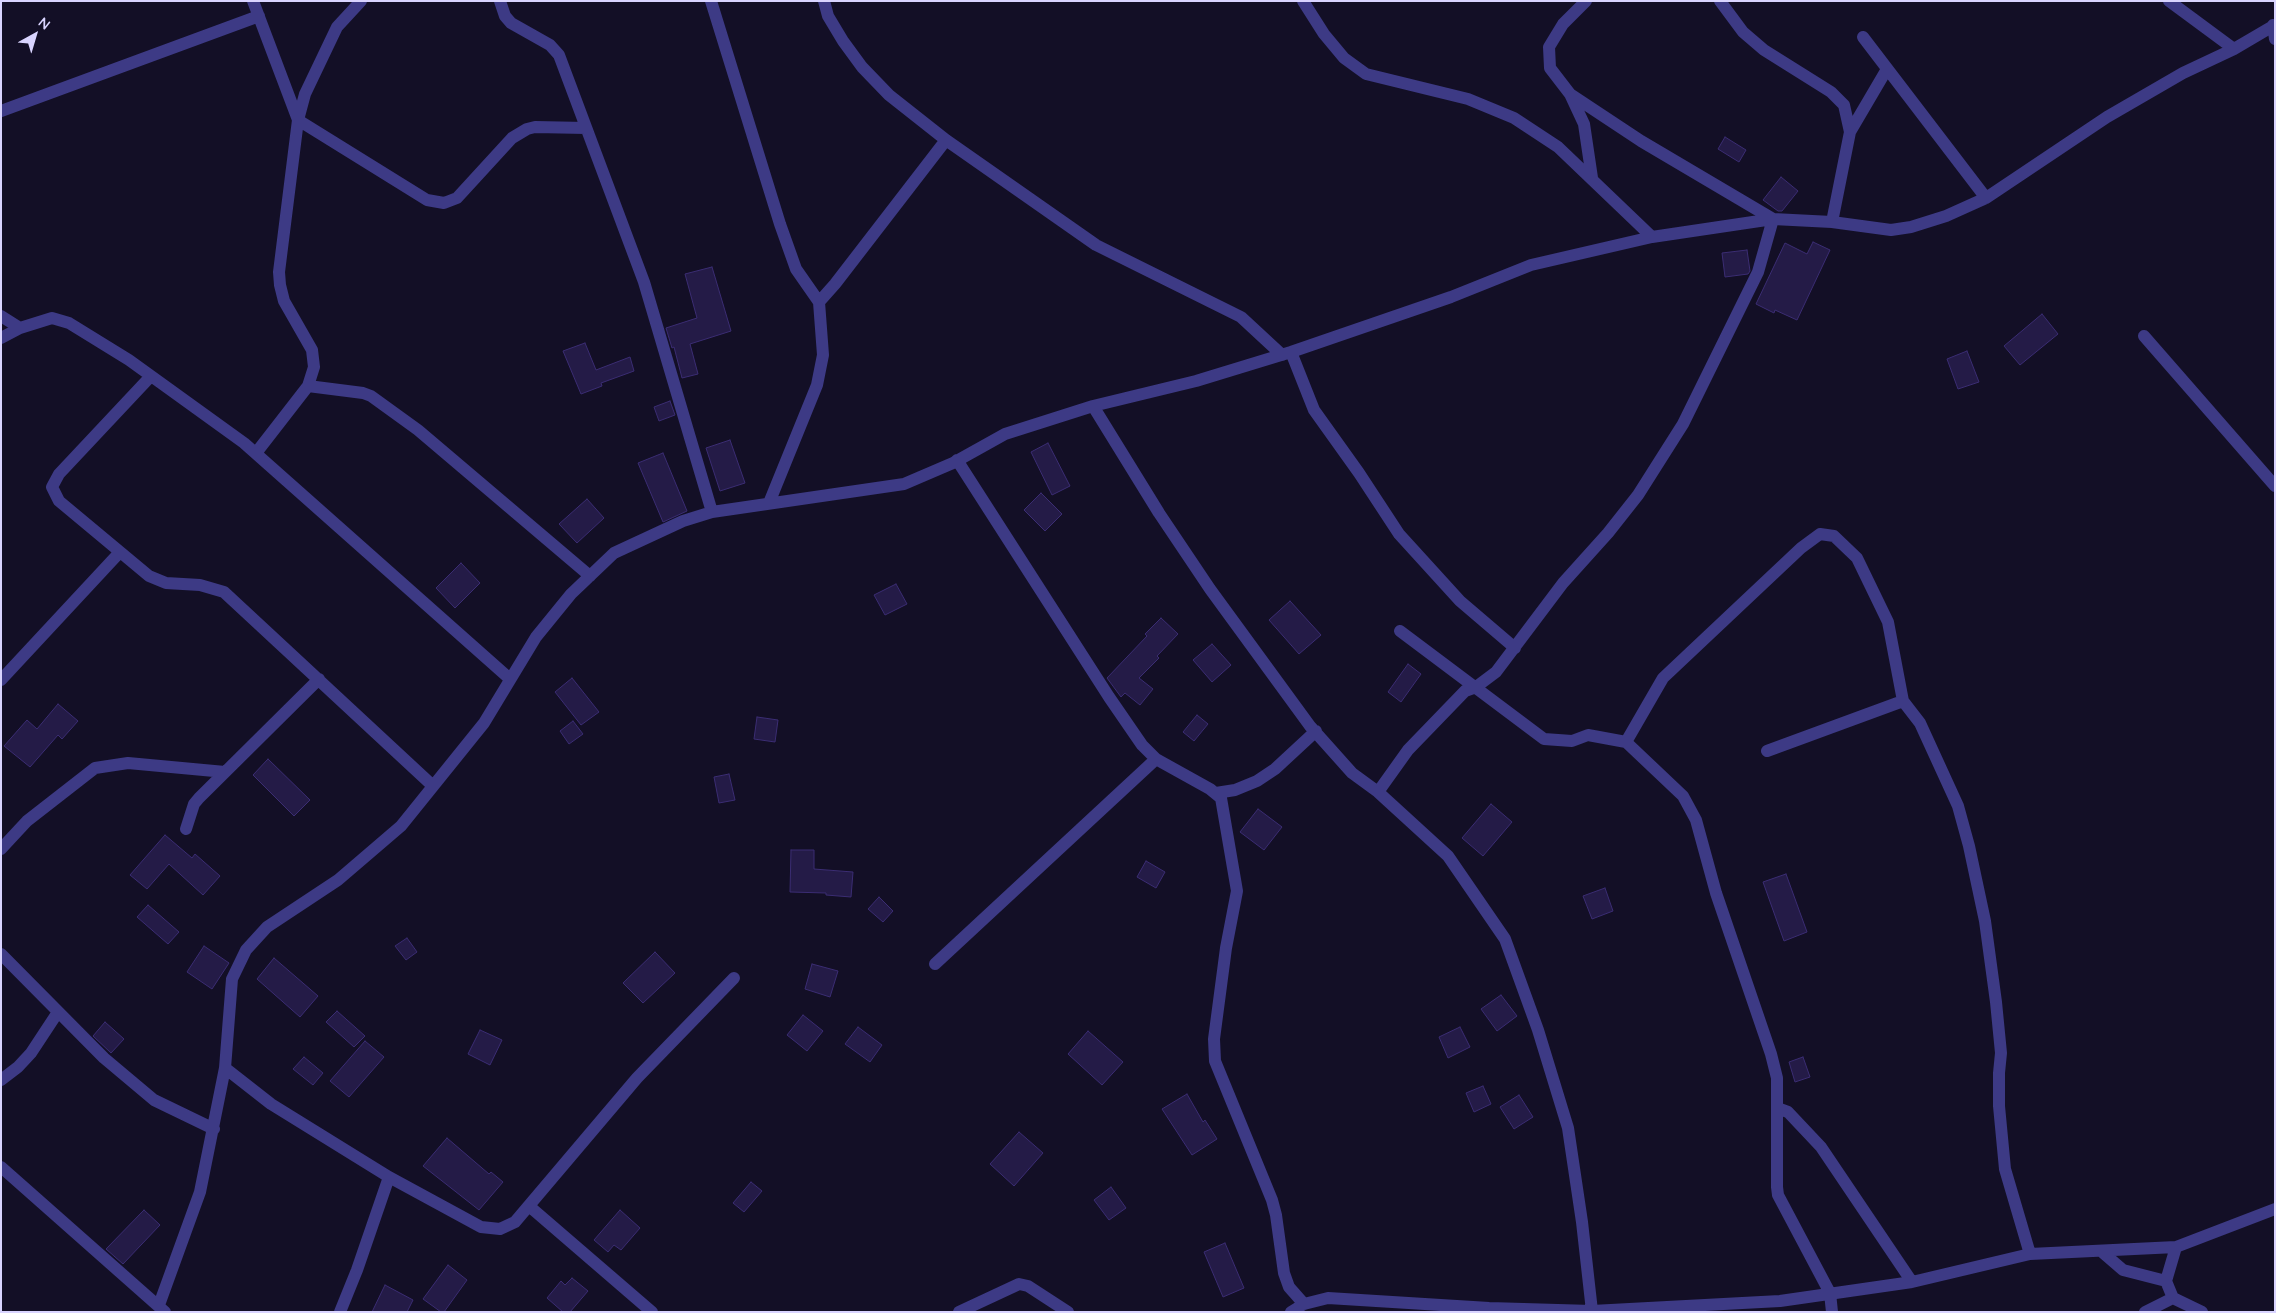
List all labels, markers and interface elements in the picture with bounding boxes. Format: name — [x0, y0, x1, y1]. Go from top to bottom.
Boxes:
north arrow — [10, 10, 60, 60]
text: N — [35, 13, 54, 34]

